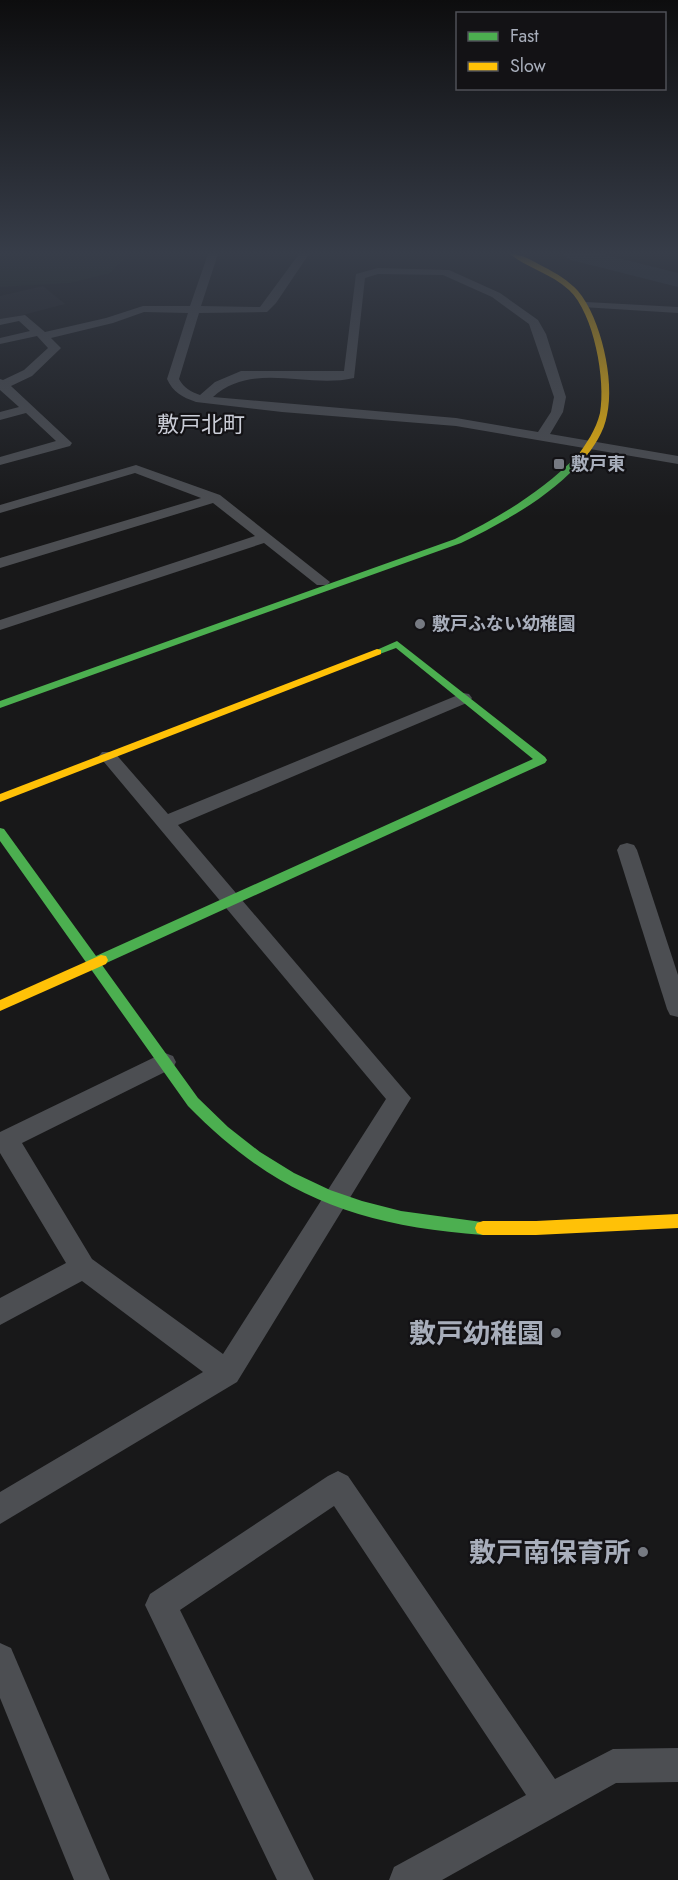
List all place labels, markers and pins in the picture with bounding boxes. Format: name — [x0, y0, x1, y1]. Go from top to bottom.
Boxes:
place label: 敷戸東 — [571, 451, 625, 477]
marker: 敷戸東 — [552, 457, 566, 471]
place label: 敷戸ふない幼稚園 — [432, 611, 576, 637]
marker: 敷戸ふない幼稚園 — [413, 617, 427, 631]
place label: 敷戸幼稚園 — [409, 1314, 544, 1353]
marker: 敷戸幼稚園 — [549, 1326, 563, 1340]
place label: 敷戸南保育所 — [469, 1533, 631, 1572]
marker: 敷戸南保育所 — [636, 1545, 650, 1559]

